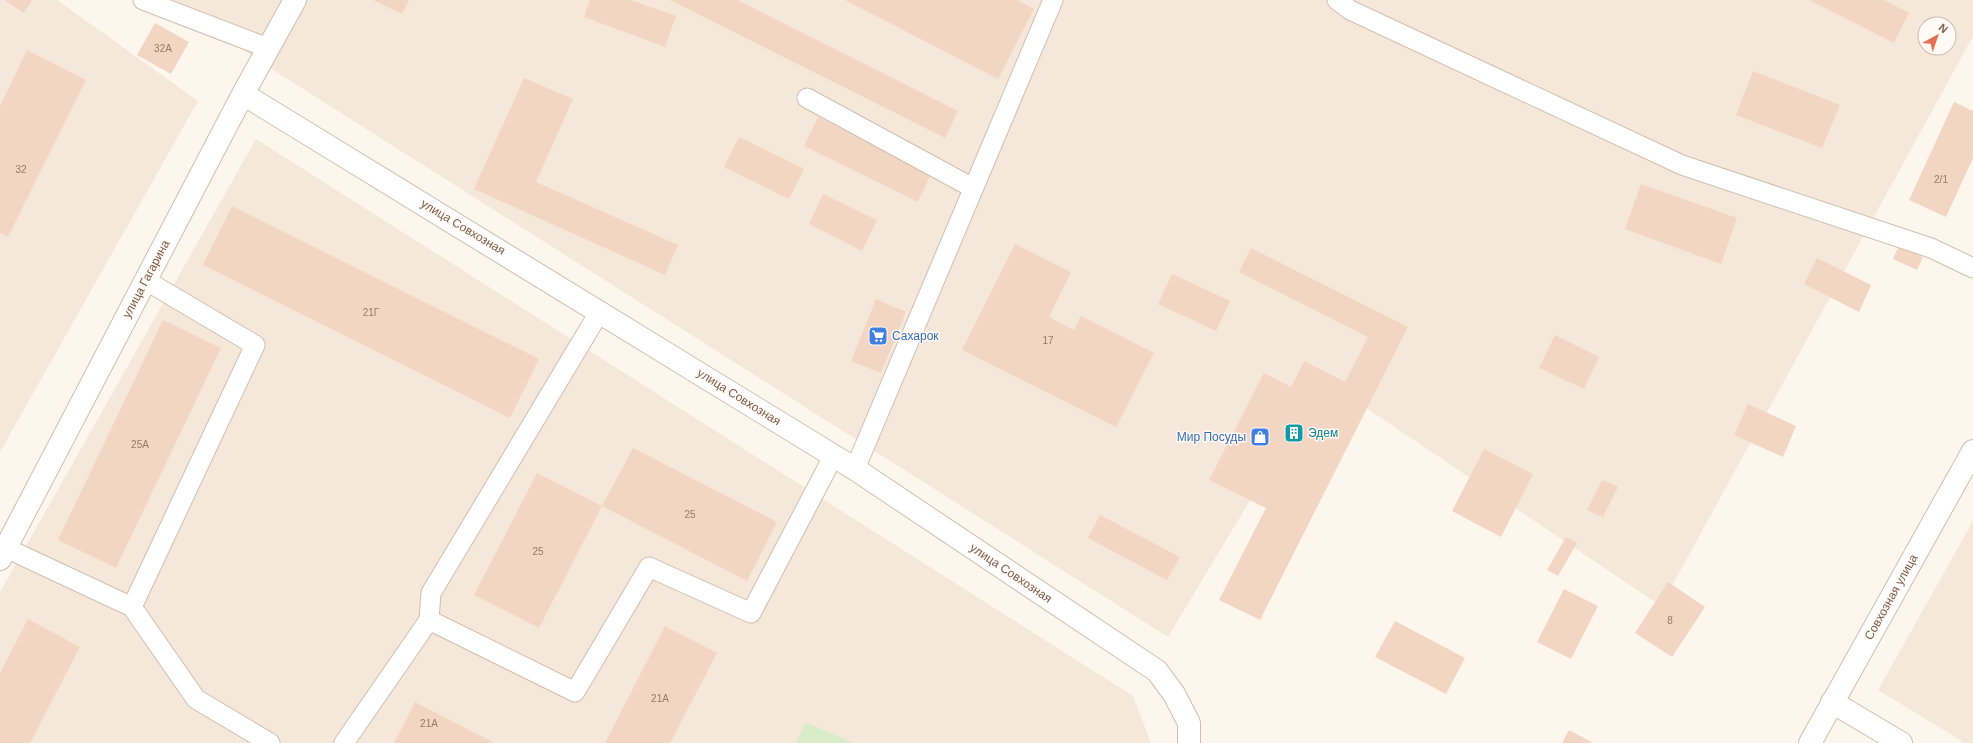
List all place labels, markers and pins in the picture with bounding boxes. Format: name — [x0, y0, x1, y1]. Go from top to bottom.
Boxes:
supermarket icon: Сахарок — [867, 325, 889, 347]
place label: Сахарок — [892, 329, 939, 343]
building icon: Эдем — [1283, 422, 1305, 444]
shop icon: Мир Посуды — [1249, 426, 1271, 448]
place label: Эдем — [1308, 426, 1338, 440]
place label: Мир Посуды — [1177, 430, 1246, 444]

